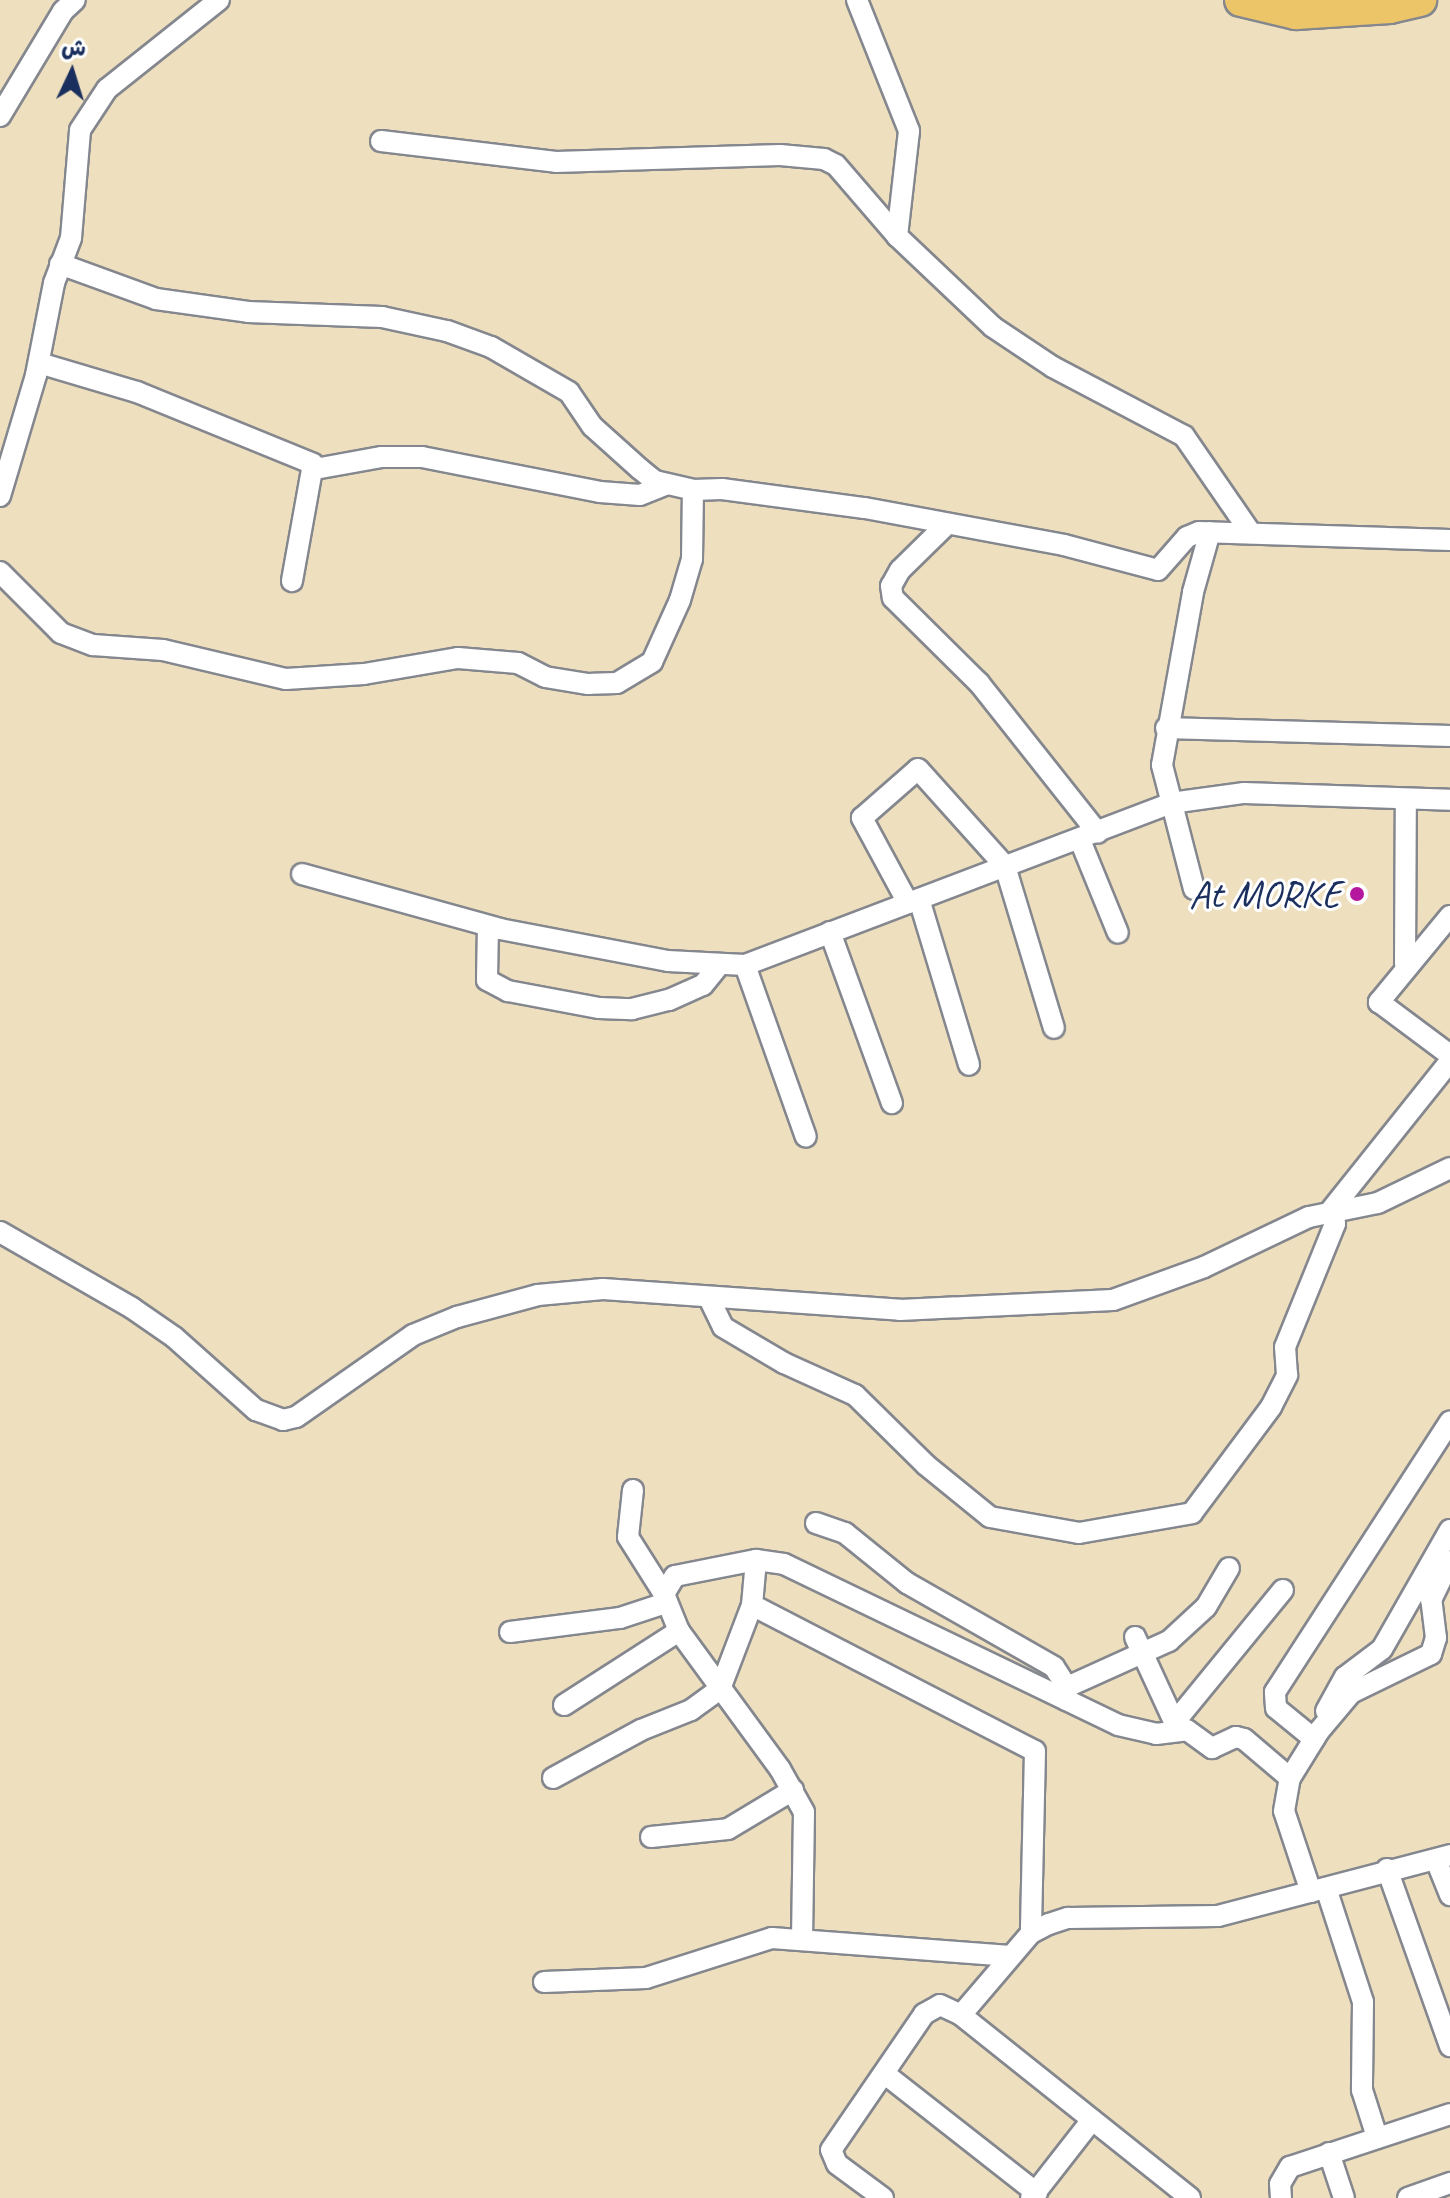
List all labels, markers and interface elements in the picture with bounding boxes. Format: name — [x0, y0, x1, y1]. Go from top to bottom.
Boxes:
north arrow — [32, 32, 112, 112]
text: ش — [61, 33, 87, 63]
place label: At MORKE — [1189, 870, 1341, 918]
marker: At MORKE — [1348, 885, 1366, 903]

